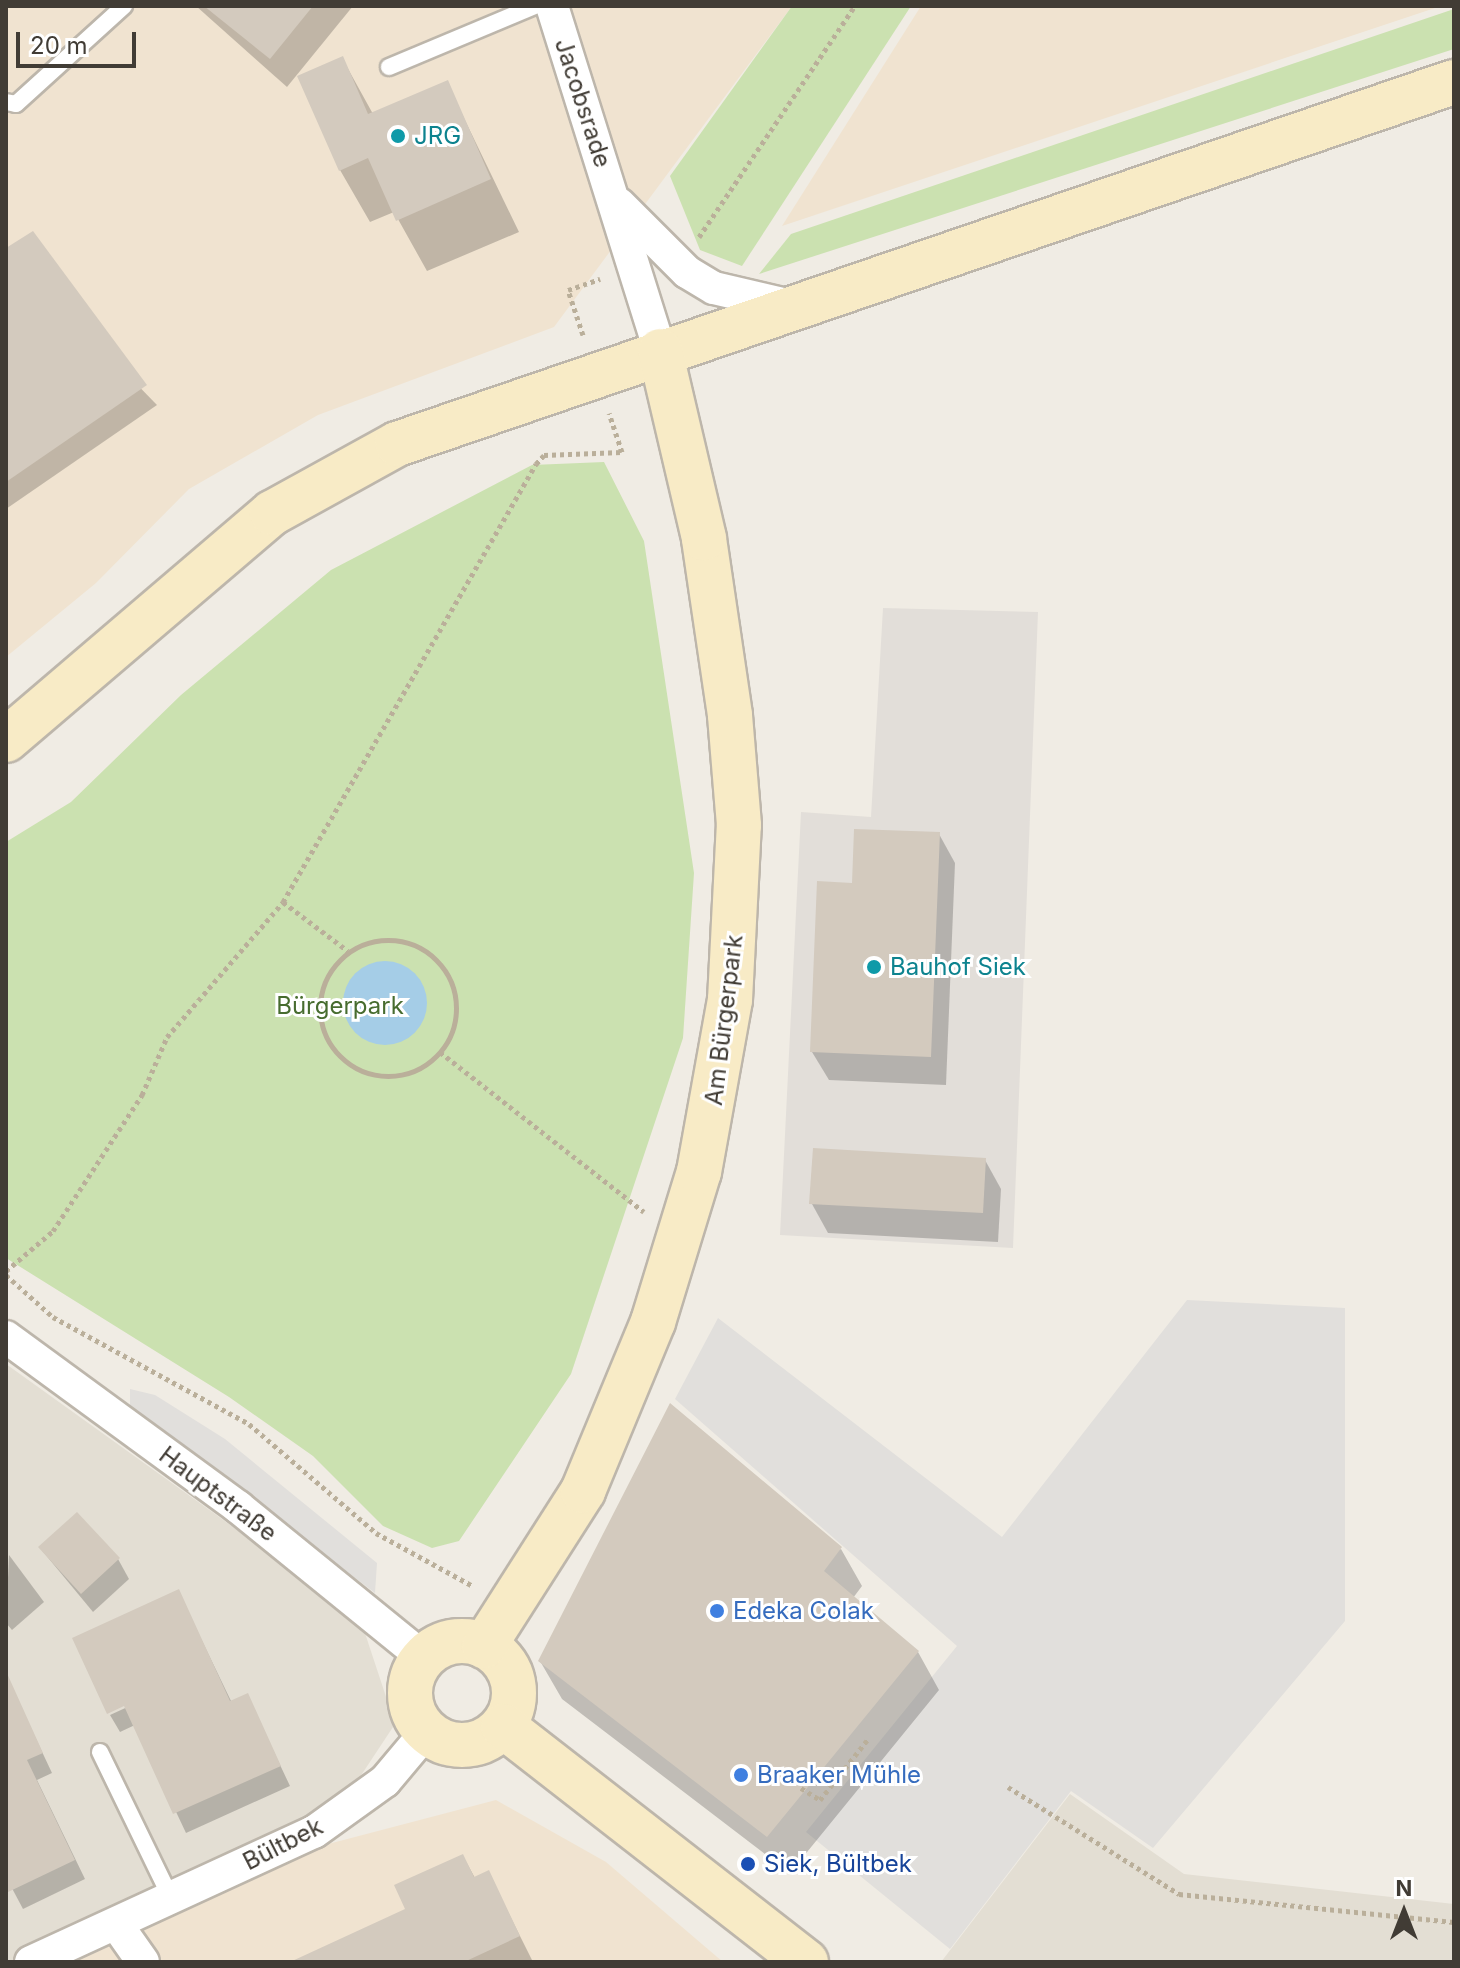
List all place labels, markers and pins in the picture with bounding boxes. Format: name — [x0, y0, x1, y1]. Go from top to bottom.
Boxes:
place label: JRG — [414, 122, 461, 150]
marker: JRG — [389, 127, 407, 145]
place label: Bauhof Siek — [890, 953, 1026, 981]
marker: Bauhof Siek — [865, 958, 883, 976]
place label: Edeka Colak — [733, 1597, 874, 1625]
marker: Edeka Colak — [708, 1602, 726, 1620]
place label: Braaker Mühle — [757, 1761, 921, 1789]
marker: Braaker Mühle — [732, 1766, 750, 1784]
place label: Siek, Bültbek — [764, 1850, 912, 1878]
marker: Siek, Bültbek — [739, 1855, 757, 1873]

